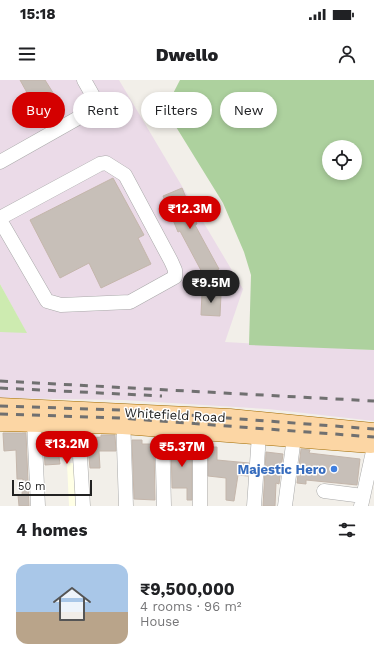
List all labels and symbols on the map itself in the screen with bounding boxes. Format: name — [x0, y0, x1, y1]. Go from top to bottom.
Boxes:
pin: ₹12.3M — [157, 196, 223, 230]
pin: ₹9.5M — [183, 270, 239, 304]
street label: Whitefield Road — [124, 405, 226, 425]
pin: ₹13.2M — [34, 431, 100, 465]
pin: ₹5.37M — [149, 434, 215, 468]
place label: Majestic Hero — [237, 462, 326, 477]
marker: Majestic Hero — [329, 464, 339, 474]
scale bar — [12, 478, 92, 497]

